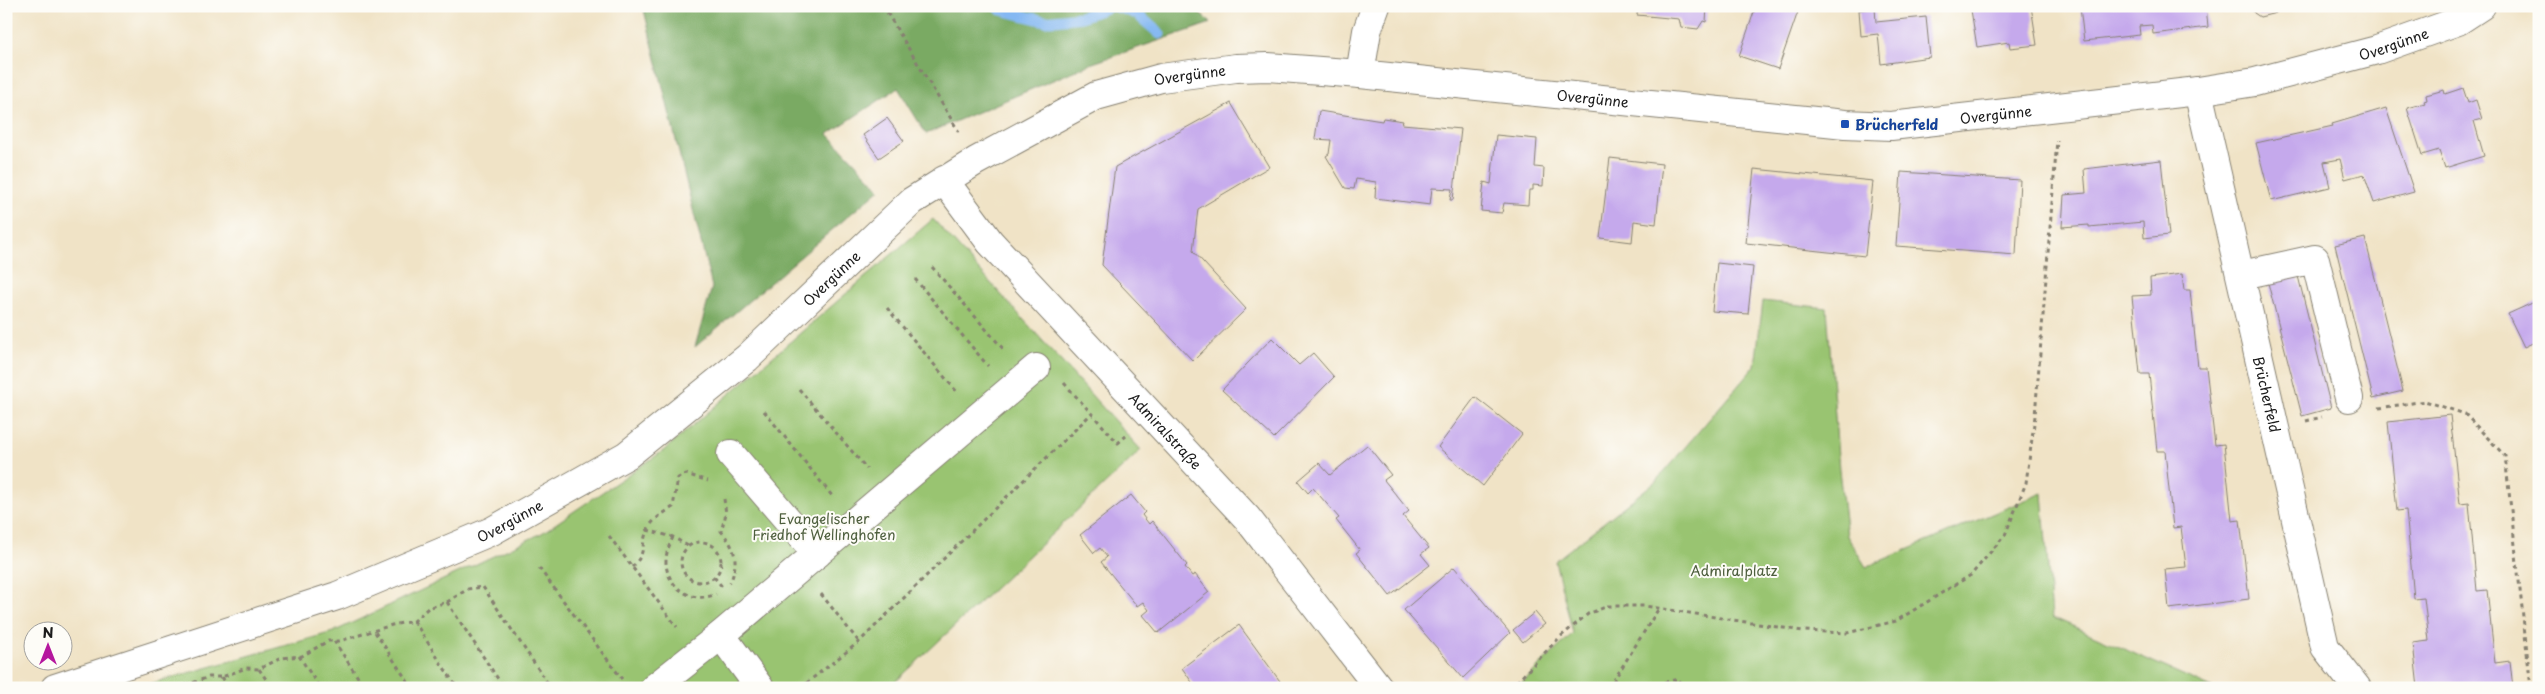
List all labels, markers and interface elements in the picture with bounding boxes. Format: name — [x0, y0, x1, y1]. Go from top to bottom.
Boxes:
street label: Overgünne — [2356, 22, 2431, 65]
street label: Overgünne — [1151, 59, 1227, 90]
street label: Overgünne — [1556, 84, 1630, 112]
street label: Overgünne — [1959, 99, 2033, 129]
place label: Brücherfeld — [1855, 114, 1939, 135]
marker: Brücherfeld — [1839, 118, 1851, 130]
street label: Overgünne — [798, 245, 865, 311]
street label: Brücherfeld — [2248, 354, 2286, 434]
street label: Admiralstraße — [1125, 388, 1207, 474]
street label: Overgünne — [473, 494, 547, 547]
park label: Evangelischer Friedhof Wellinghofen — [752, 508, 896, 545]
park label: Admiralplatz — [1691, 560, 1778, 581]
north arrow — [22, 622, 72, 672]
text: N — [42, 622, 54, 643]

